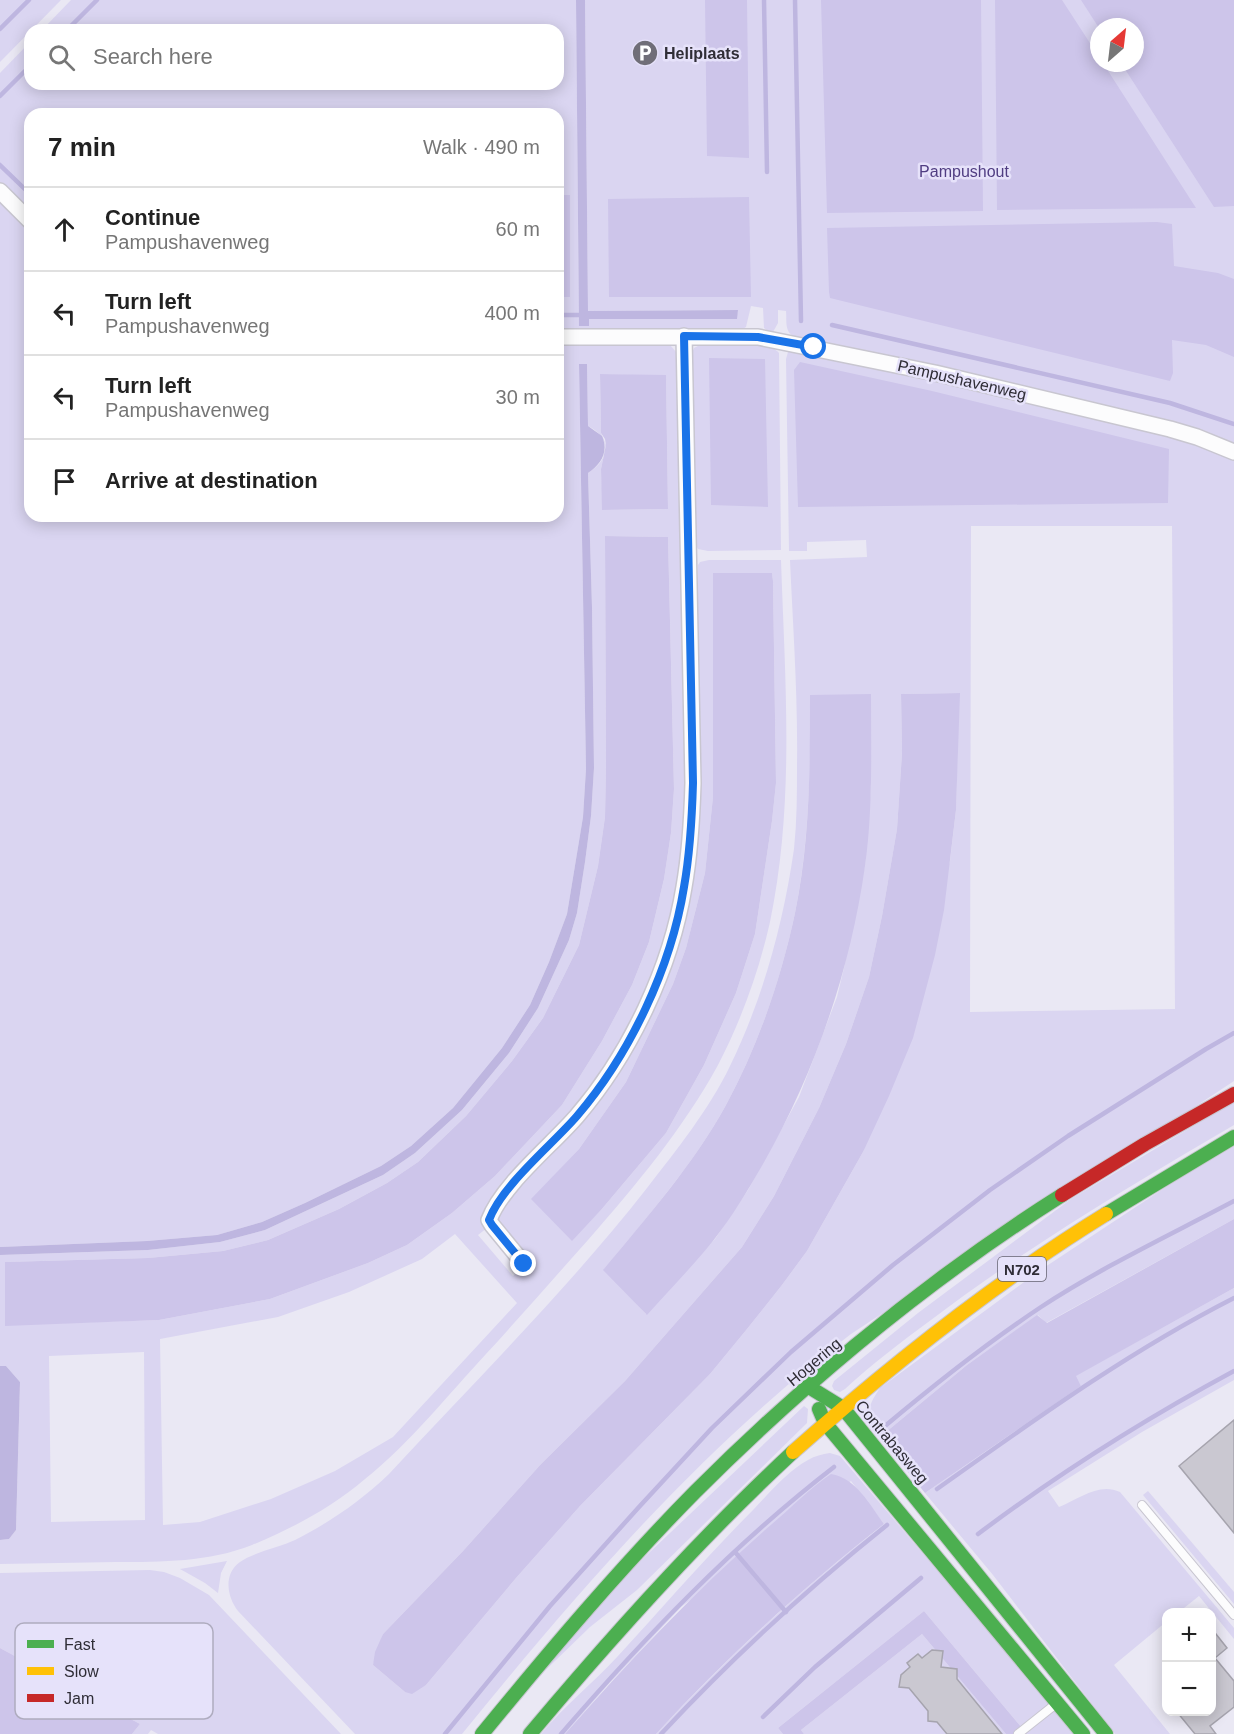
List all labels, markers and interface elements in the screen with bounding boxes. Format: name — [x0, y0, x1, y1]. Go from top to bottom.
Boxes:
north arrow — [1090, 18, 1144, 72]
search box — [24, 24, 564, 90]
parking icon: Heliplaats — [630, 38, 660, 68]
icon: search — [45, 41, 78, 74]
text: Search here — [93, 44, 213, 69]
place label: Heliplaats — [664, 45, 740, 62]
text: 7 min — [48, 132, 116, 162]
text: Walk · 490 m — [423, 136, 540, 158]
park label: Pampushout — [919, 163, 1009, 180]
text: Continue — [105, 205, 200, 230]
icon: ahead — [48, 213, 81, 246]
text: 60 m — [496, 218, 540, 240]
text: Pampushavenweg — [105, 231, 270, 253]
text: Turn left — [105, 289, 191, 314]
icon: left — [48, 297, 81, 330]
text: 400 m — [484, 302, 540, 324]
text: Pampushavenweg — [105, 315, 270, 337]
route start — [800, 333, 826, 359]
street label: Pampushavenweg — [896, 357, 1028, 403]
text: Turn left — [105, 373, 191, 398]
icon: left — [48, 381, 81, 414]
text: 30 m — [496, 386, 540, 408]
text: Pampushavenweg — [105, 399, 270, 421]
icon: arrive — [48, 465, 81, 498]
text: Arrive at destination — [105, 468, 318, 493]
route end — [510, 1250, 536, 1276]
road number: N702 — [998, 1257, 1046, 1281]
street label: Hogering — [784, 1335, 844, 1389]
street label: Contrabasweg — [852, 1397, 932, 1487]
map controls — [1162, 1608, 1216, 1716]
button: + — [1162, 1608, 1216, 1662]
legend — [15, 1623, 213, 1719]
text: Fast — [64, 1636, 96, 1653]
button: − — [1162, 1662, 1216, 1716]
text: Slow — [64, 1663, 99, 1680]
text: Jam — [64, 1690, 94, 1707]

